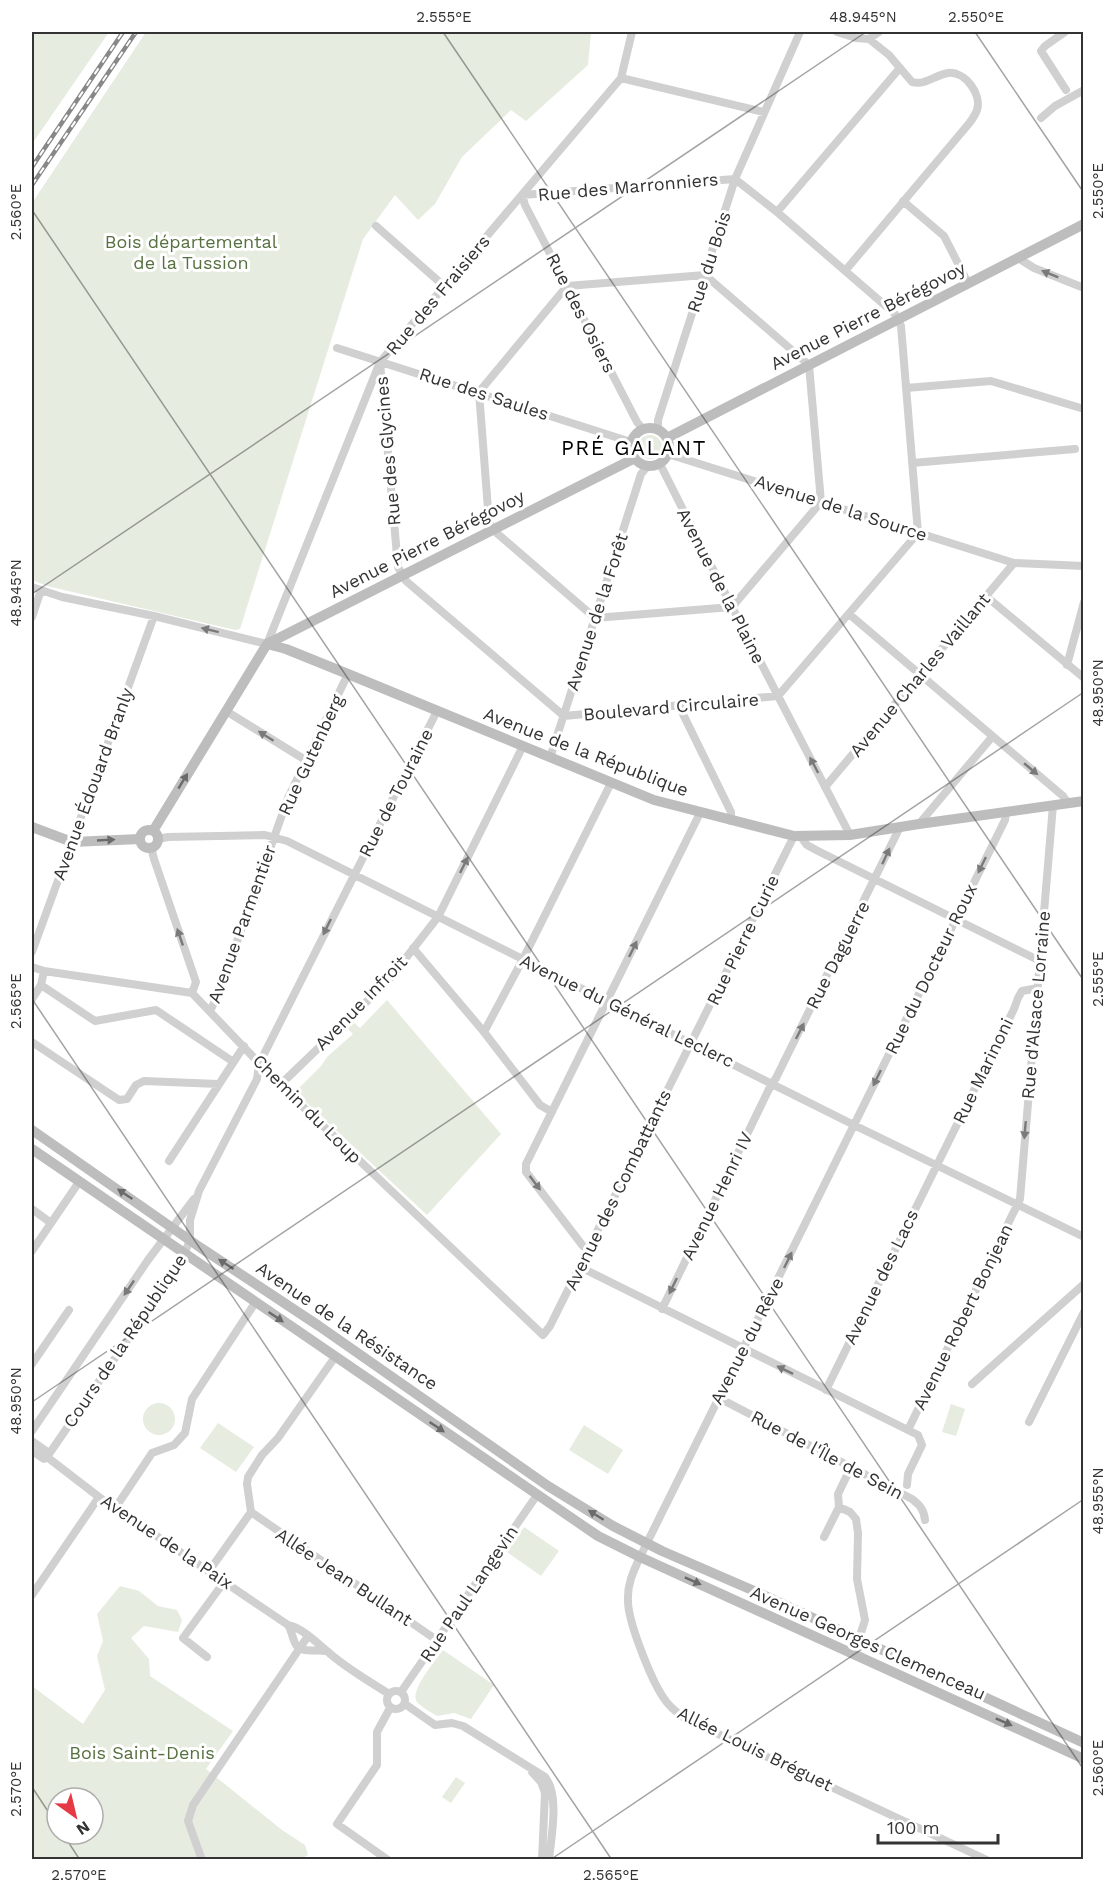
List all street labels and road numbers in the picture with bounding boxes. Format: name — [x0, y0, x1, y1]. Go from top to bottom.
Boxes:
street label: Rue des Marronniers — [537, 168, 719, 205]
street label: Rue du Bois — [682, 209, 735, 315]
street label: Rue des Fraisiers — [381, 230, 494, 359]
street label: Rue des Osiers — [542, 250, 621, 376]
street label: Avenue Pierre Bérégovoy — [767, 257, 969, 374]
street label: Rue des Saules — [417, 363, 551, 424]
street label: Rue des Glycines — [371, 375, 404, 527]
street label: Avenue de la Source — [752, 470, 930, 545]
street label: Avenue Pierre Bérégovoy — [326, 485, 528, 602]
street label: Avenue de la Plaine — [673, 504, 770, 667]
street label: Avenue de la Forêt — [561, 530, 632, 693]
street label: Avenue Charles Vaillant — [845, 588, 994, 761]
street label: Avenue Édouard Branly — [48, 684, 137, 883]
street label: Boulevard Circulaire — [582, 688, 760, 725]
street label: Rue Gutenberg — [273, 691, 348, 818]
street label: Avenue de la République — [481, 703, 692, 800]
street label: Rue de Touraine — [354, 725, 437, 860]
street label: Avenue Parmentier — [203, 842, 280, 1006]
street label: Rue Pierre Curie — [702, 871, 783, 1008]
street label: Rue du Docteur Roux — [880, 880, 981, 1057]
street label: Rue Daguerre — [801, 897, 874, 1012]
street label: Rue d'Alsace Lorraine — [1017, 910, 1054, 1100]
street label: Avenue du Général Leclerc — [517, 949, 738, 1072]
street label: Avenue Infroit — [310, 951, 411, 1054]
street label: Rue Marinoni — [948, 1015, 1017, 1127]
street label: Chemin du Loup — [249, 1050, 366, 1167]
street label: Avenue des Combattants — [560, 1086, 675, 1294]
street label: Avenue Henri IV — [676, 1128, 757, 1263]
street label: Avenue des Lacs — [839, 1206, 922, 1348]
street label: Avenue Robert Bonjean — [908, 1220, 1017, 1413]
street label: Cours de la République — [59, 1250, 191, 1432]
street label: Avenue de la Résistance — [253, 1257, 442, 1394]
street label: Avenue du Rêve — [705, 1274, 788, 1408]
street label: Rue de l'Île de Sein — [748, 1406, 907, 1504]
street label: Avenue de la Paix — [97, 1490, 237, 1594]
street label: Rue Paul Langevin — [415, 1522, 522, 1666]
street label: Allée Jean Bullant — [272, 1523, 417, 1630]
street label: Avenue Georges Clemenceau — [747, 1581, 989, 1704]
street label: Allée Louis Bréguet — [674, 1702, 837, 1795]

